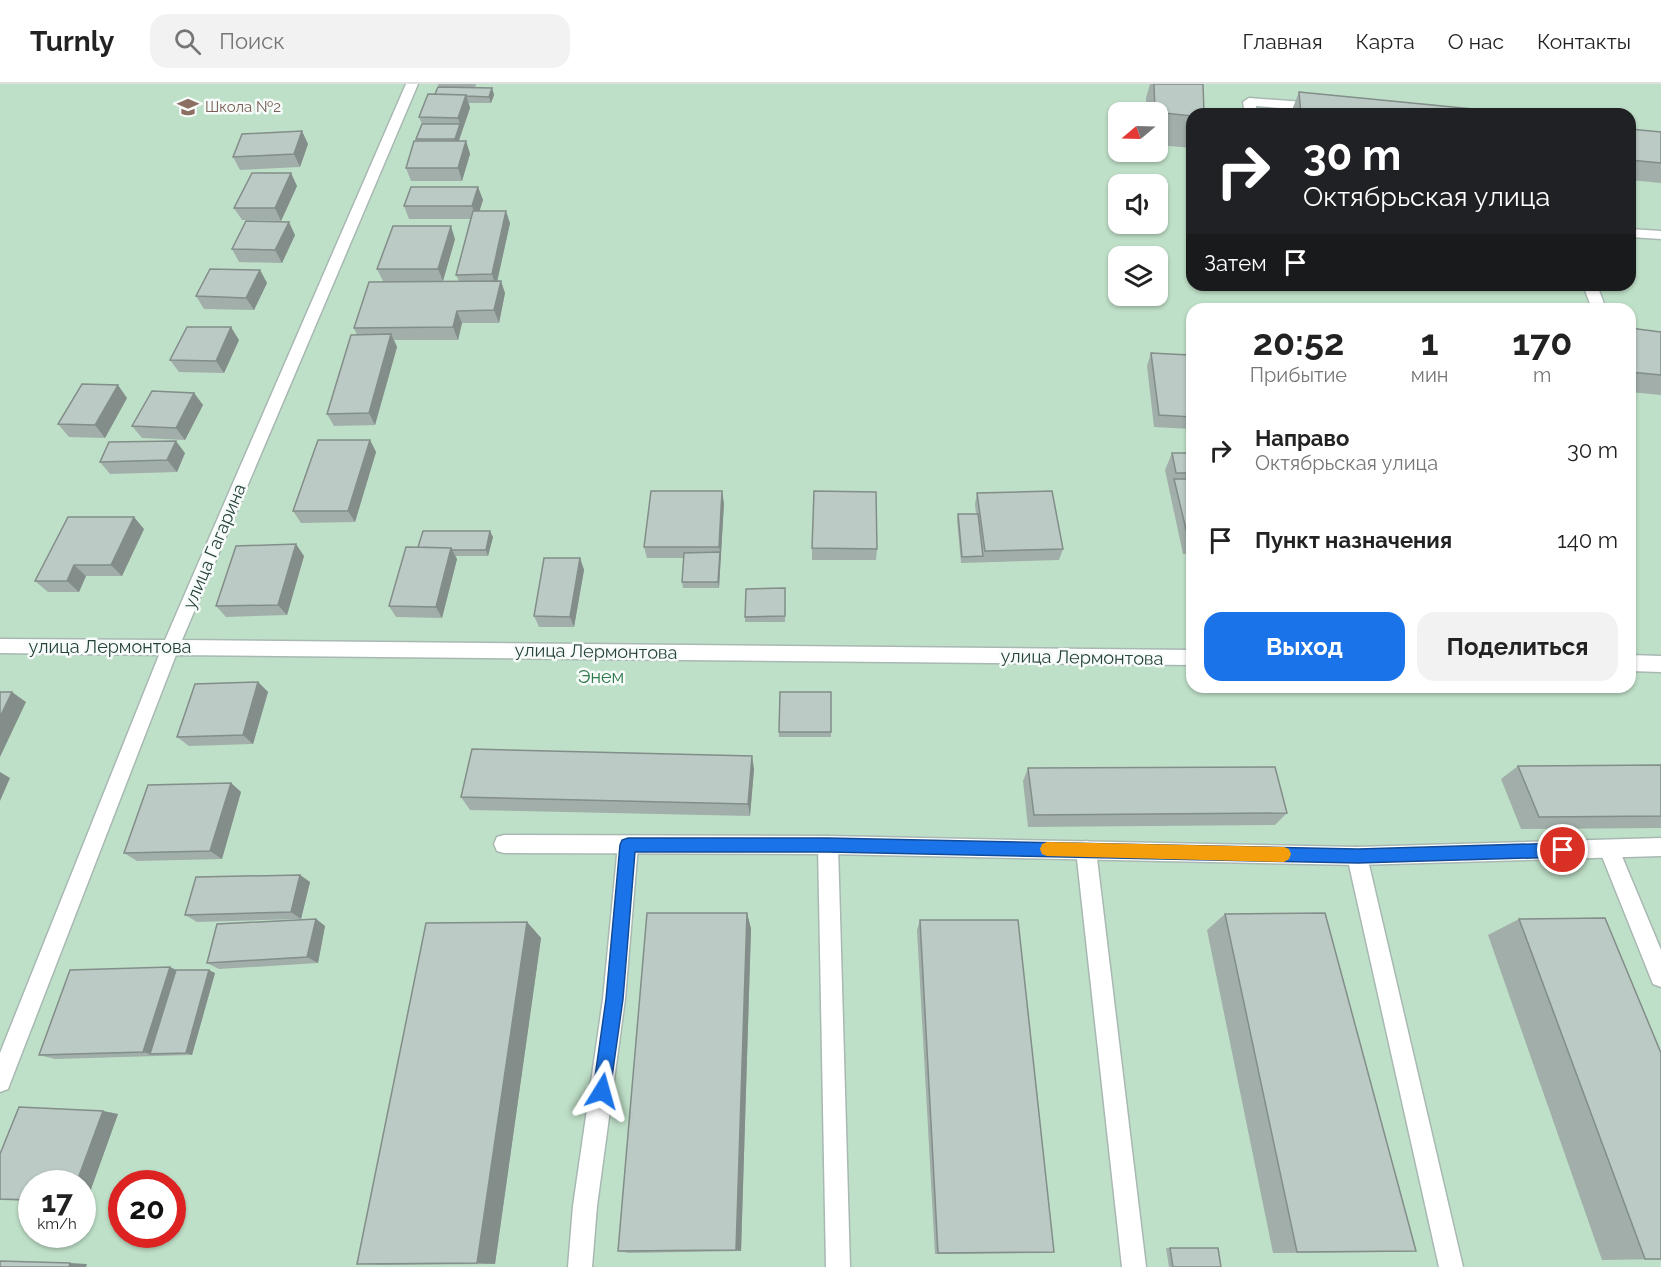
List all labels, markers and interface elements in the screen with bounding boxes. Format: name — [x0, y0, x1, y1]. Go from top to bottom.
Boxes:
search box — [150, 14, 570, 68]
text: Turnly — [30, 25, 114, 58]
icon: search — [171, 25, 204, 58]
text: Поиск — [219, 28, 285, 54]
text: Главная — [1243, 29, 1323, 54]
text: Карта — [1356, 29, 1415, 54]
text: О нас — [1448, 29, 1504, 54]
text: Контакты — [1537, 29, 1631, 54]
school or university icon: Школа №2 — [176, 95, 200, 119]
place label: Школа №2 — [205, 98, 281, 116]
north arrow — [1108, 102, 1168, 162]
map controls — [1108, 102, 1168, 306]
text: 30 m — [1303, 131, 1401, 180]
icon: right — [1204, 132, 1282, 210]
button: sound — [1108, 174, 1168, 234]
text: Октябрьская улица — [1303, 181, 1550, 212]
button: layers — [1108, 246, 1168, 306]
icon: arrive — [1279, 246, 1312, 279]
text: Затем — [1204, 250, 1267, 276]
text: 20:52 — [1253, 321, 1344, 363]
text: 1 — [1421, 321, 1439, 363]
text: 170 — [1512, 321, 1572, 363]
text: Прибытие — [1250, 363, 1347, 387]
text: мин — [1411, 363, 1448, 387]
text: m — [1533, 363, 1551, 387]
text: Направо — [1255, 425, 1349, 451]
icon: right — [1204, 434, 1237, 467]
text: 30 m — [1567, 437, 1618, 463]
text: Октябрьская улица — [1255, 451, 1438, 475]
street label: улица Гагарина — [178, 480, 250, 612]
icon: arrive — [1204, 524, 1237, 557]
text: Пункт назначения — [1255, 527, 1452, 553]
text: 140 m — [1557, 527, 1618, 553]
button: Выход — [1204, 612, 1405, 681]
button: Поделиться — [1417, 612, 1618, 681]
street label: улица Лермонтова — [29, 636, 191, 657]
street label: улица Лермонтова — [514, 639, 678, 663]
street label: улица Лермонтова — [1000, 645, 1164, 669]
park label: Энем — [578, 666, 624, 687]
pin — [1537, 824, 1588, 875]
icon: arrive — [1546, 833, 1579, 866]
position arrow — [570, 1059, 634, 1123]
speed limit sign: 20 — [108, 1170, 186, 1248]
text: 17 — [41, 1184, 73, 1219]
text: km/h — [37, 1215, 77, 1233]

